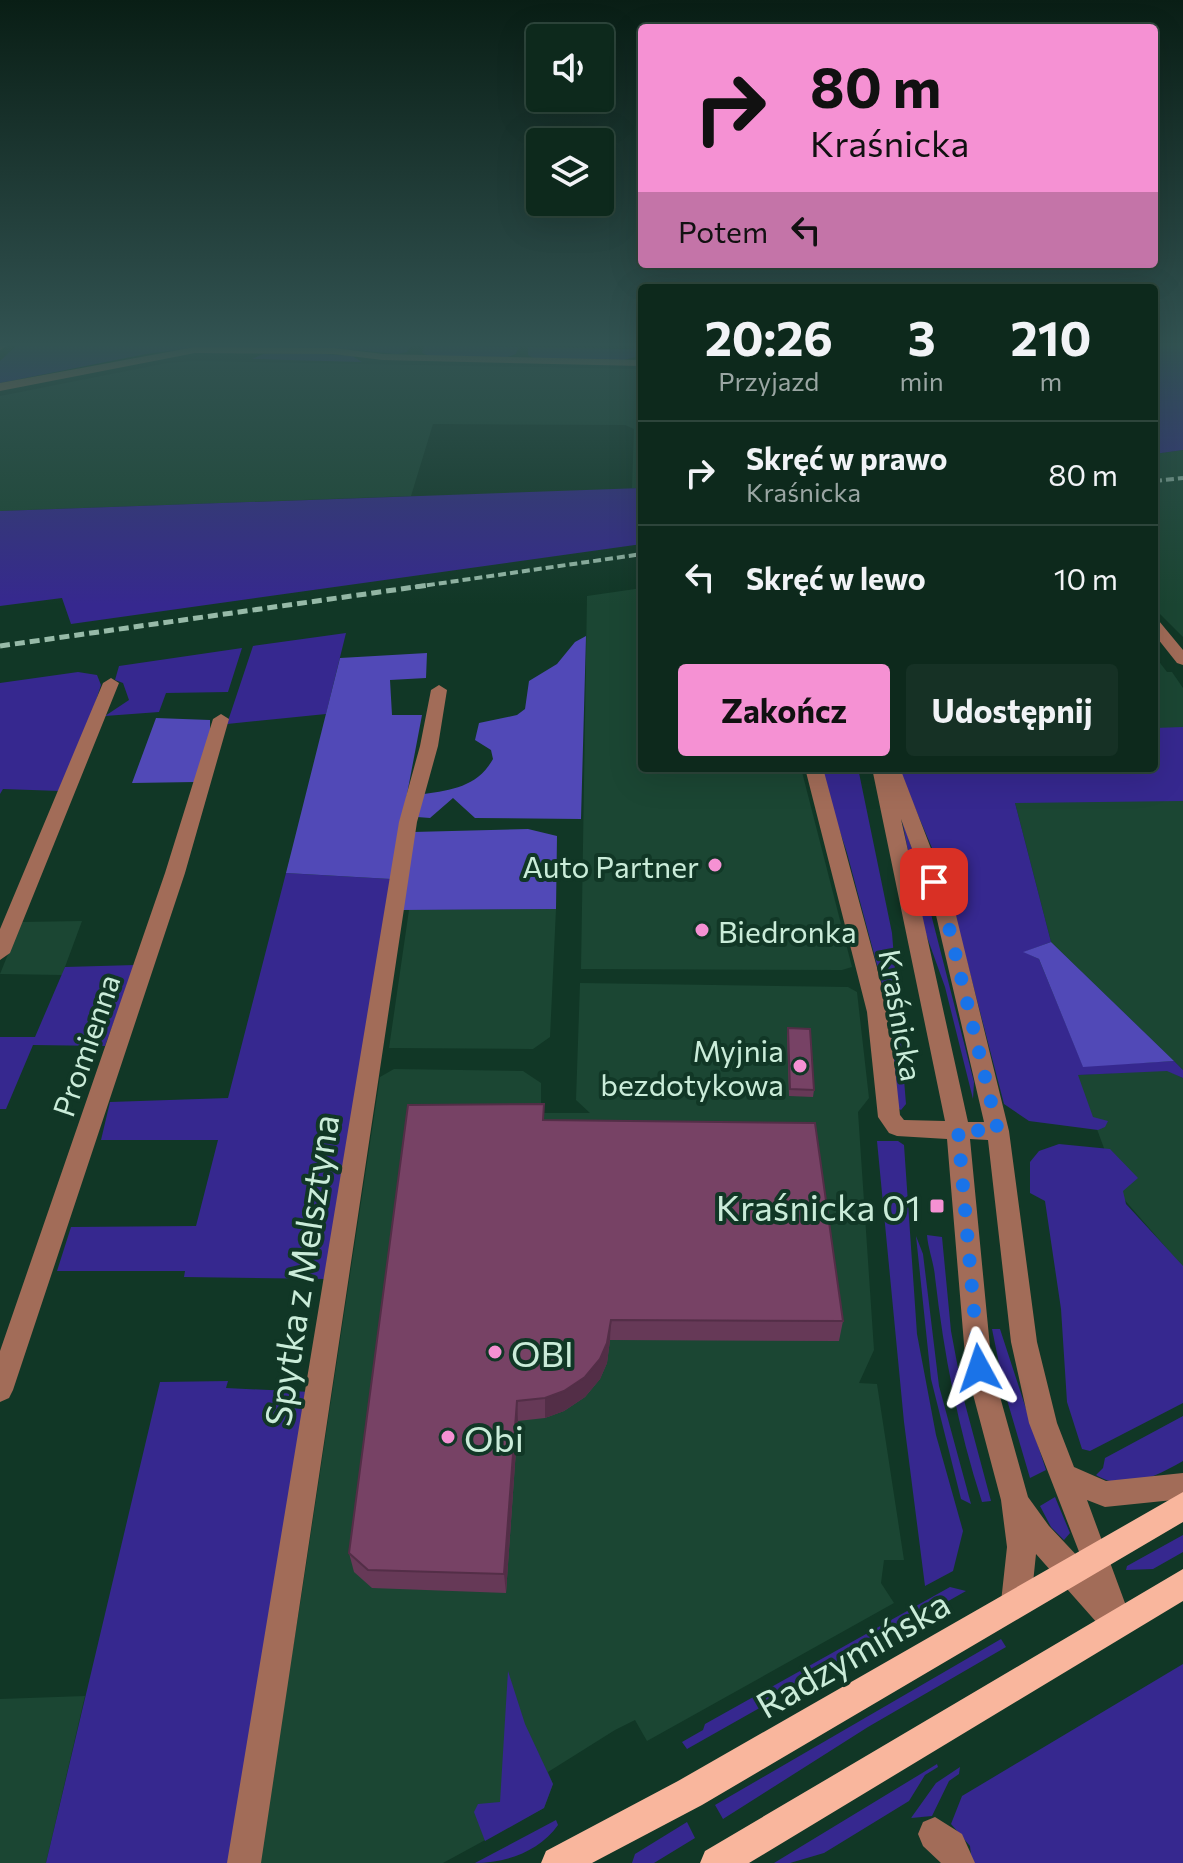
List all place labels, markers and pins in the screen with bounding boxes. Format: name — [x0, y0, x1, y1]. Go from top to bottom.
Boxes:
place label: Auto Partner — [522, 847, 699, 884]
pin — [900, 848, 968, 916]
marker: Auto Partner — [706, 856, 724, 874]
place label: Biedronka — [718, 912, 857, 949]
marker: Biedronka — [693, 921, 711, 939]
place label: Myjnia bezdotykowa — [600, 1031, 784, 1102]
marker: Myjnia bezdotykowa — [791, 1057, 809, 1075]
place label: Kraśnicka 01 — [716, 1184, 921, 1228]
marker: Kraśnicka 01 — [928, 1197, 946, 1215]
place label: OBI — [511, 1330, 574, 1374]
marker: OBI — [486, 1343, 504, 1361]
place label: Obi — [464, 1415, 524, 1459]
marker: Obi — [439, 1428, 457, 1446]

